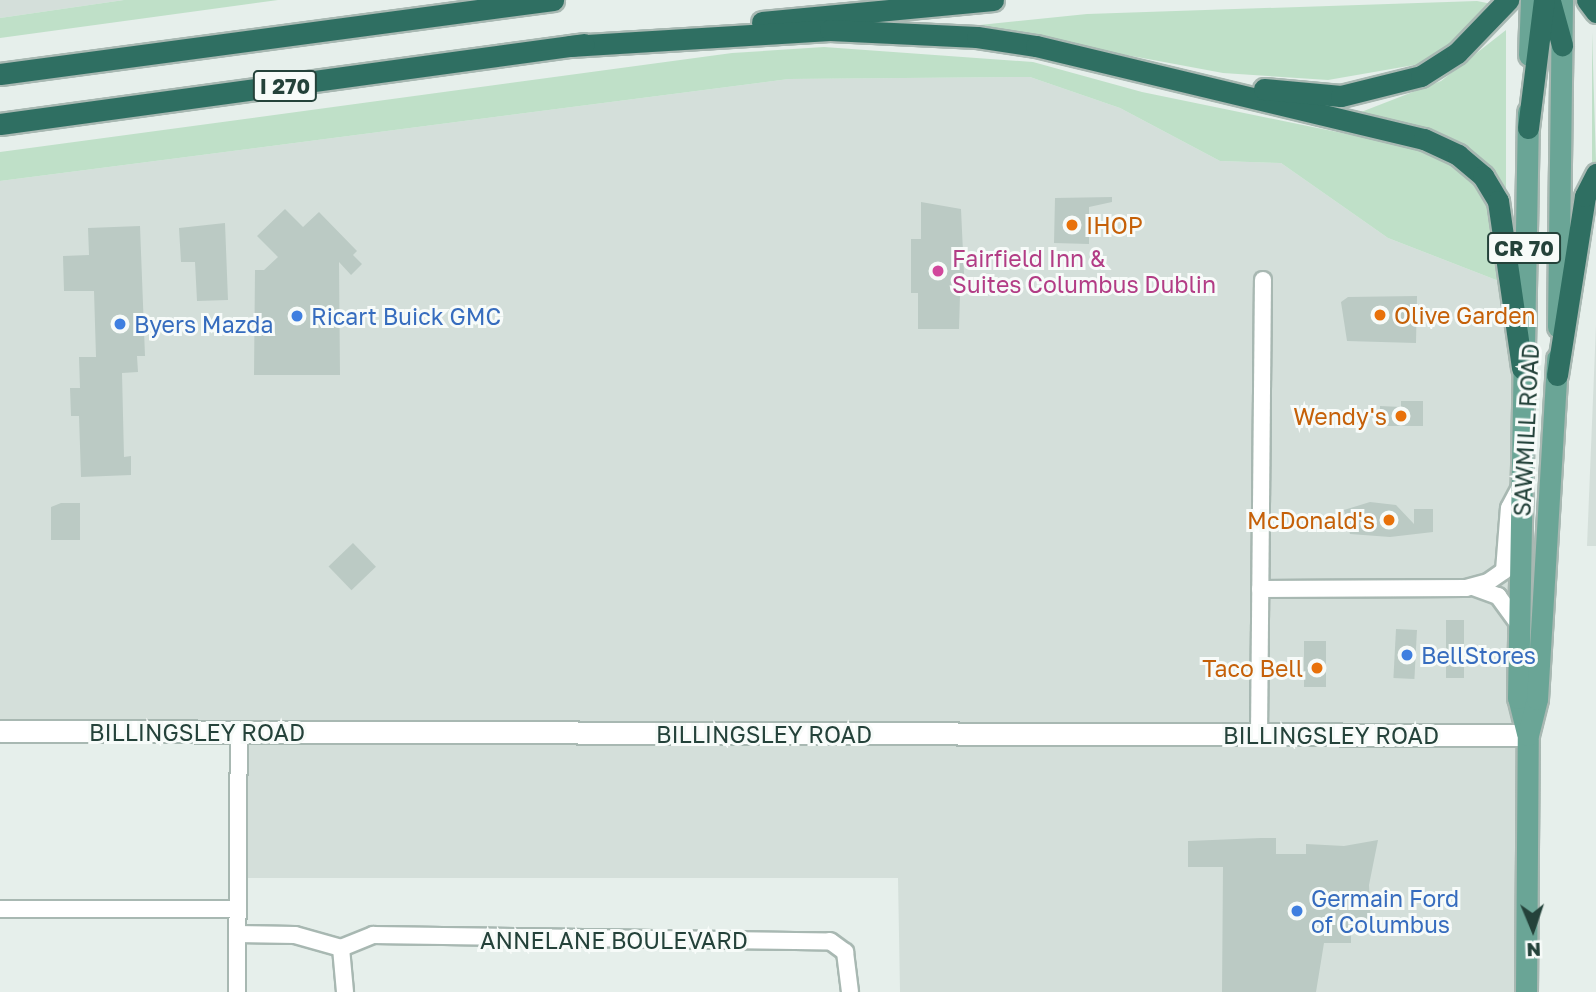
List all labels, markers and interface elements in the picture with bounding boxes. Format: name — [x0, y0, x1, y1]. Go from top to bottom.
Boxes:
road number: I 270 — [252, 68, 318, 104]
place label: IHOP — [1086, 211, 1143, 239]
marker: IHOP — [1064, 217, 1080, 233]
road number: CR 70 — [1486, 230, 1562, 266]
place label: Fairfield Inn & Suites Columbus Dublin — [952, 244, 1216, 298]
marker: Fairfield Inn & Suites Columbus Dublin — [930, 263, 946, 279]
place label: Olive Garden — [1394, 301, 1536, 329]
place label: Ricart Buick GMC — [311, 302, 501, 330]
marker: Olive Garden — [1372, 307, 1388, 323]
marker: Ricart Buick GMC — [289, 308, 305, 324]
place label: Byers Mazda — [134, 310, 273, 338]
marker: Byers Mazda — [112, 316, 128, 332]
street label: SAWMILL ROAD — [1508, 343, 1544, 517]
place label: Wendy's — [1293, 402, 1387, 430]
marker: Wendy's — [1393, 408, 1409, 424]
place label: McDonald's — [1247, 506, 1375, 534]
marker: McDonald's — [1381, 512, 1397, 528]
place label: BellStores — [1421, 641, 1536, 669]
marker: BellStores — [1399, 647, 1415, 663]
place label: Taco Bell — [1202, 654, 1303, 682]
marker: Taco Bell — [1309, 660, 1325, 676]
street label: BILLINGSLEY ROAD — [89, 718, 305, 746]
street label: BILLINGSLEY ROAD — [656, 720, 872, 748]
street label: BILLINGSLEY ROAD — [1223, 721, 1439, 749]
place label: Germain Ford of Columbus — [1311, 884, 1459, 938]
north arrow — [1498, 894, 1568, 964]
marker: Germain Ford of Columbus — [1289, 903, 1305, 919]
street label: ANNELANE BOULEVARD — [480, 926, 748, 954]
text: N — [1526, 939, 1541, 962]

